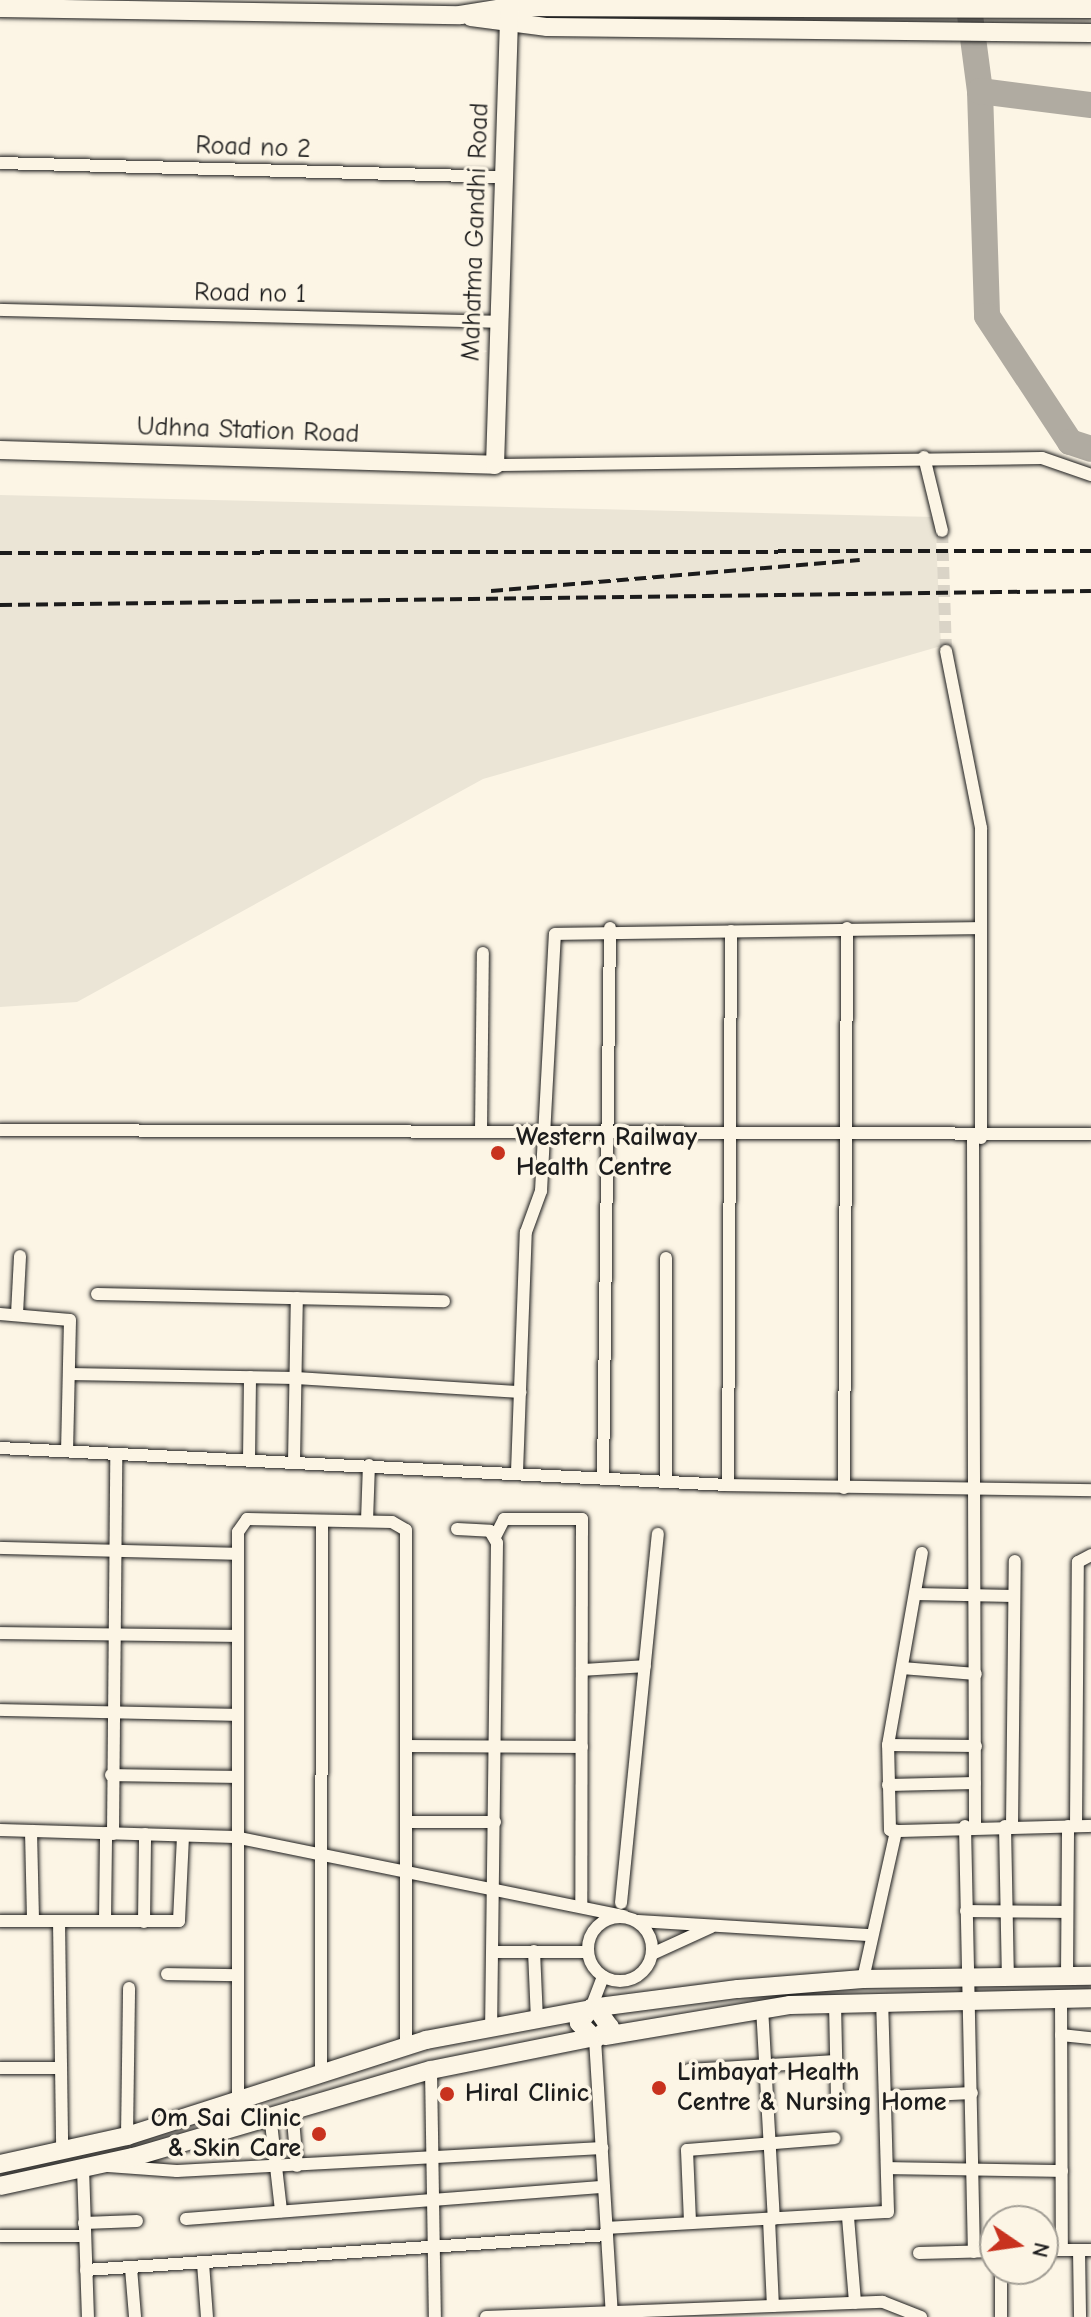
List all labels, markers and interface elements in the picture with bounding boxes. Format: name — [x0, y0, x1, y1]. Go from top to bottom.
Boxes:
street label: Mahatma Gandhi Road — [456, 102, 496, 362]
street label: Road no 2 — [195, 130, 311, 166]
street label: Road no 1 — [194, 277, 306, 311]
street label: Udhna Station Road — [136, 412, 360, 450]
place label: Western Railway Health Centre — [516, 1122, 697, 1184]
marker: Western Railway Health Centre — [487, 1142, 509, 1164]
place label: Limbayat Health Centre & Nursing Home — [677, 2057, 947, 2118]
marker: Limbayat Health Centre & Nursing Home — [648, 2077, 670, 2099]
place label: Hiral Clinic — [465, 2078, 589, 2110]
marker: Hiral Clinic — [436, 2083, 458, 2105]
place label: Om Sai Clinic & Skin Care — [151, 2103, 301, 2164]
marker: Om Sai Clinic & Skin Care — [308, 2123, 330, 2145]
north arrow — [979, 2205, 1059, 2285]
text: N — [1026, 2240, 1055, 2260]

